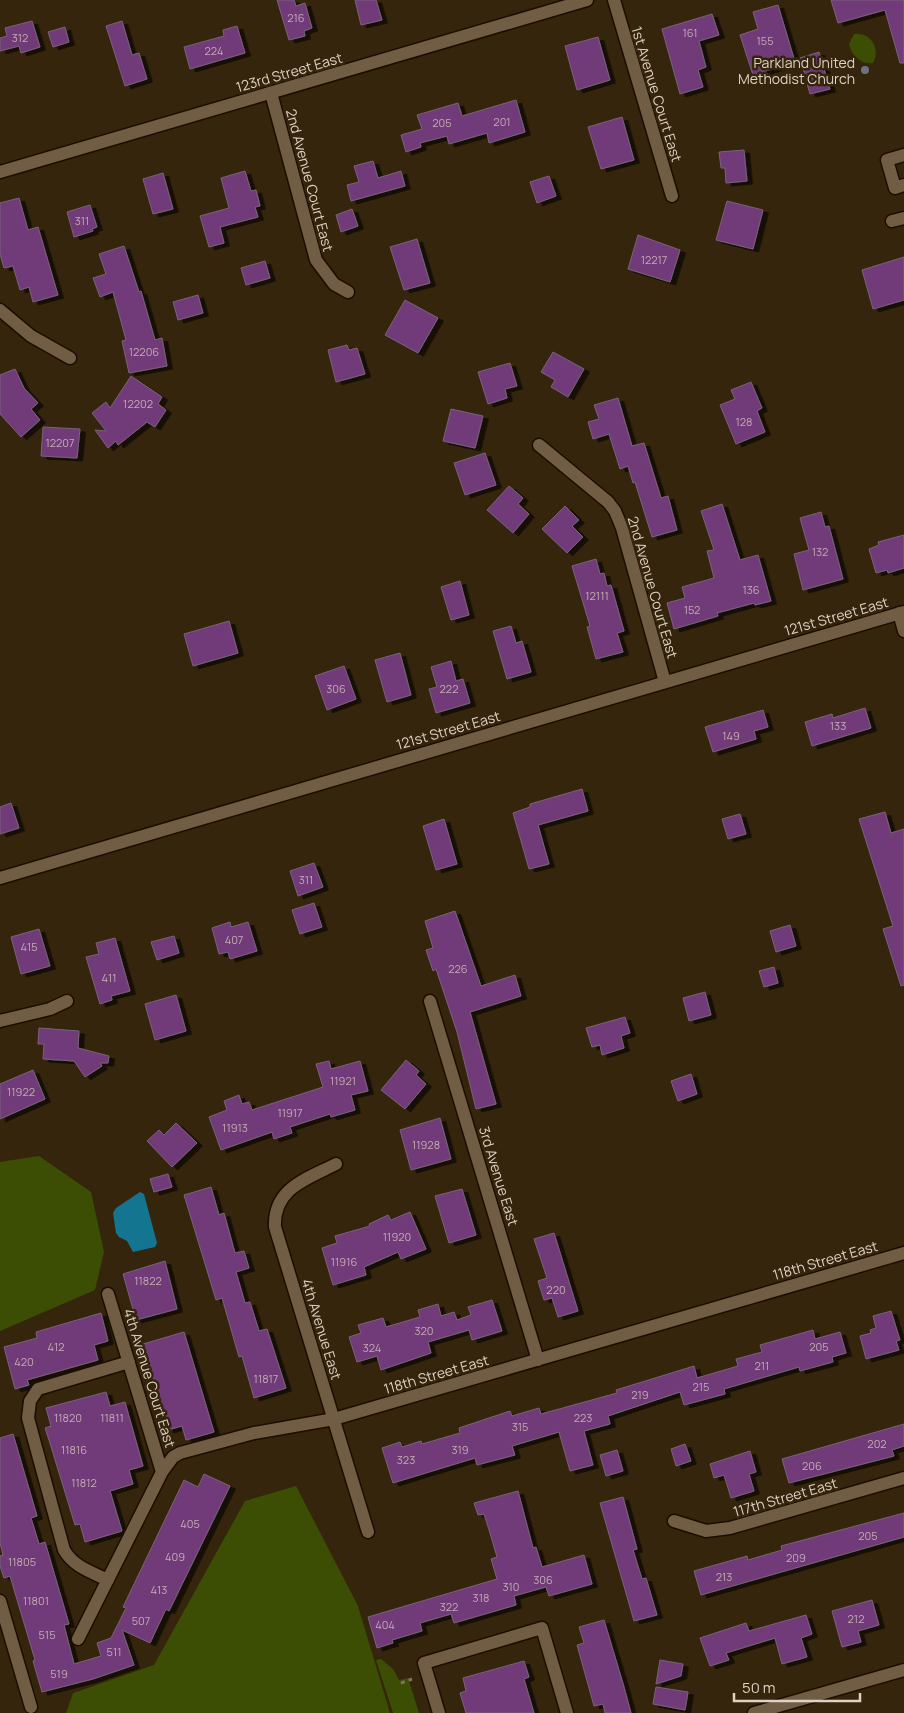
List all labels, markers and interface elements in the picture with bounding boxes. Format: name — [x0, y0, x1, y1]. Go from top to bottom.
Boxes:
house number: 216 — [287, 10, 305, 25]
street label: 1st Avenue Court East — [627, 24, 687, 164]
house number: 161 — [682, 25, 698, 40]
house number: 312 — [12, 30, 28, 45]
house number: 155 — [757, 33, 774, 48]
house number: 224 — [205, 43, 223, 58]
street label: 123rd Street East — [234, 48, 345, 96]
place label: Parkland United Methodist Church — [738, 53, 855, 88]
marker: Parkland United Methodist Church — [859, 64, 871, 76]
street label: 2nd Avenue Court East — [282, 107, 338, 254]
house number: 201 — [493, 114, 511, 129]
house number: 205 — [432, 115, 452, 130]
house number: 311 — [75, 213, 89, 228]
house number: 12217 — [641, 252, 667, 267]
house number: 12206 — [129, 344, 159, 359]
house number: 12202 — [123, 396, 153, 411]
house number: 128 — [736, 414, 752, 429]
house number: 12207 — [45, 435, 75, 450]
street label: 2nd Avenue Court East — [624, 514, 682, 661]
house number: 132 — [812, 544, 828, 559]
house number: 136 — [742, 582, 760, 597]
house number: 12111 — [585, 588, 609, 603]
street label: 121st Street East — [782, 592, 891, 640]
house number: 152 — [684, 602, 700, 617]
house number: 306 — [326, 681, 346, 696]
house number: 222 — [440, 681, 458, 696]
street label: 121st Street East — [394, 706, 503, 754]
house number: 133 — [830, 718, 846, 733]
house number: 149 — [722, 728, 740, 743]
house number: 311 — [299, 872, 313, 887]
house number: 407 — [225, 932, 243, 947]
house number: 415 — [20, 939, 38, 954]
house number: 226 — [448, 961, 468, 976]
house number: 411 — [101, 970, 117, 985]
house number: 11921 — [330, 1073, 356, 1088]
house number: 11922 — [7, 1084, 35, 1099]
house number: 11917 — [277, 1105, 303, 1120]
house number: 11913 — [222, 1120, 248, 1135]
street label: 3rd Avenue East — [475, 1124, 523, 1228]
house number: 11928 — [412, 1137, 440, 1152]
house number: 11920 — [383, 1229, 411, 1244]
street label: 118th Street East — [770, 1236, 880, 1284]
house number: 11916 — [331, 1254, 357, 1269]
house number: 11822 — [134, 1273, 162, 1288]
street label: 4th Avenue East — [298, 1276, 346, 1382]
house number: 220 — [546, 1282, 566, 1297]
street label: 4th Avenue Court East — [120, 1306, 180, 1450]
house number: 320 — [414, 1323, 434, 1338]
house number: 412 — [47, 1339, 65, 1354]
house number: 205 — [809, 1339, 829, 1354]
house number: 324 — [363, 1340, 381, 1355]
street label: 118th Street East — [381, 1350, 491, 1398]
house number: 420 — [14, 1354, 34, 1369]
house number: 211 — [755, 1358, 769, 1373]
house number: 11817 — [254, 1371, 278, 1386]
house number: 215 — [693, 1379, 709, 1394]
house number: 219 — [631, 1387, 649, 1402]
house number: 11820 — [54, 1410, 82, 1425]
house number: 11811 — [100, 1410, 124, 1425]
house number: 223 — [574, 1410, 592, 1425]
house number: 315 — [512, 1419, 528, 1434]
house number: 202 — [867, 1436, 887, 1451]
house number: 11816 — [61, 1442, 87, 1457]
house number: 319 — [451, 1442, 469, 1457]
house number: 323 — [397, 1452, 415, 1467]
house number: 206 — [802, 1458, 822, 1473]
street label: 117th Street East — [731, 1473, 840, 1521]
house number: 11812 — [71, 1475, 97, 1490]
house number: 405 — [180, 1516, 200, 1531]
house number: 205 — [858, 1528, 878, 1543]
house number: 409 — [165, 1549, 185, 1564]
house number: 209 — [786, 1550, 806, 1565]
house number: 11805 — [8, 1554, 36, 1569]
house number: 213 — [716, 1569, 732, 1584]
house number: 306 — [533, 1572, 553, 1587]
house number: 310 — [502, 1579, 520, 1594]
house number: 413 — [151, 1582, 167, 1597]
house number: 318 — [473, 1590, 489, 1605]
house number: 11801 — [23, 1593, 49, 1608]
house number: 322 — [440, 1599, 458, 1614]
house number: 212 — [848, 1611, 864, 1626]
house number: 507 — [132, 1613, 150, 1628]
house number: 404 — [375, 1617, 395, 1632]
house number: 515 — [39, 1627, 56, 1642]
house number: 511 — [107, 1644, 121, 1659]
house number: 519 — [50, 1666, 68, 1681]
scale bar — [734, 1670, 860, 1702]
text: 50 m — [742, 1677, 776, 1698]

